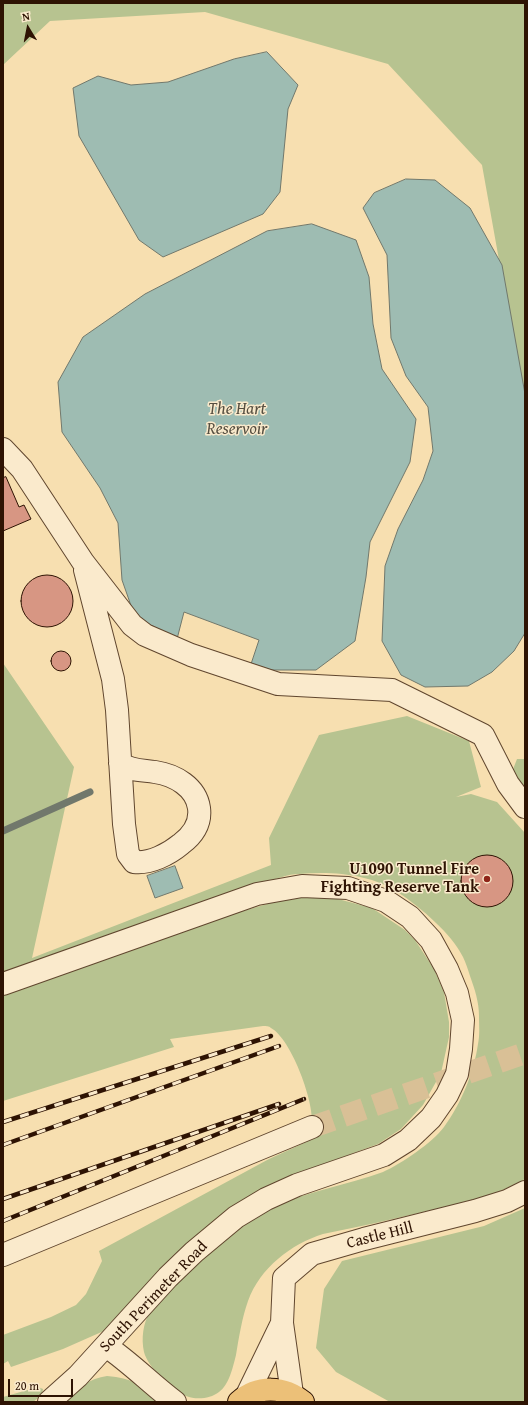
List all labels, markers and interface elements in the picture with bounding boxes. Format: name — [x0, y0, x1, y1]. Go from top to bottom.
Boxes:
north arrow — [8, 8, 48, 48]
text: N — [21, 8, 31, 25]
water label: The Hart Reservoir — [207, 400, 267, 440]
place label: U1090 Tunnel Fire Fighting Reserve Tank — [321, 860, 479, 898]
marker: U1090 Tunnel Fire Fighting Reserve Tank — [482, 874, 492, 884]
street label: Castle Hill — [345, 1218, 415, 1254]
street label: South Perimeter Road — [96, 1237, 212, 1357]
scale bar — [10, 1371, 75, 1397]
text: 20 m — [15, 1377, 39, 1394]

